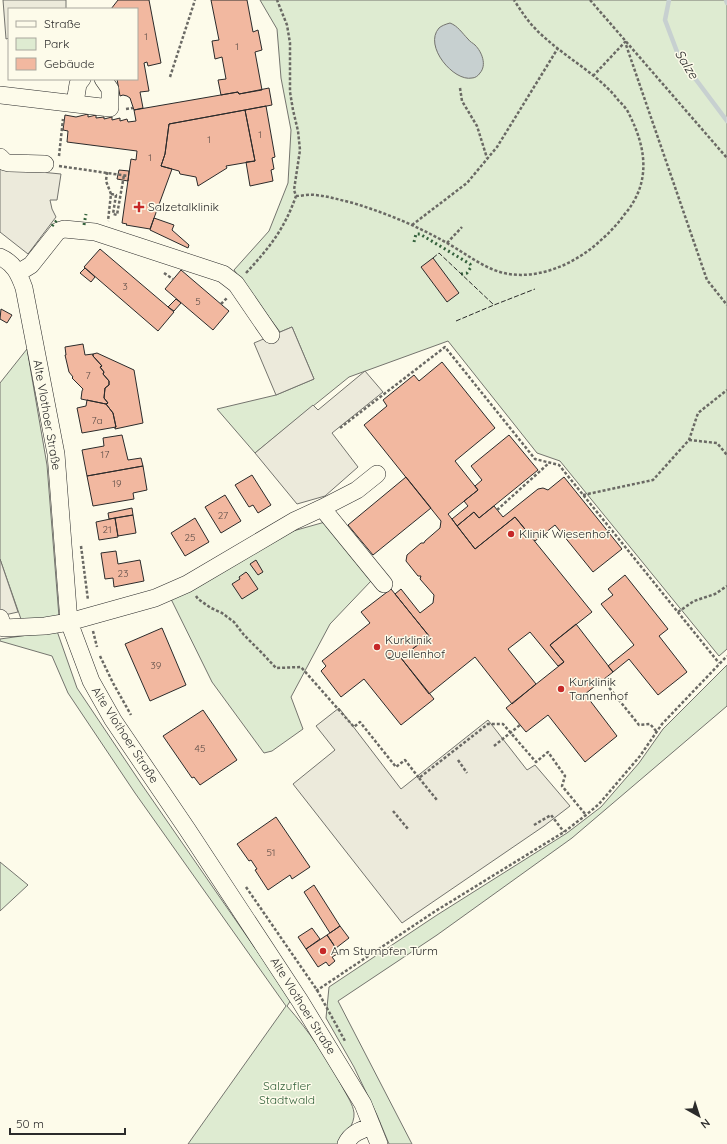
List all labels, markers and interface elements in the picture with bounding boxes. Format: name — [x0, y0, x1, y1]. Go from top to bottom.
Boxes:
legend — [8, 8, 138, 80]
text: Straße — [44, 16, 81, 31]
house number: 1 — [144, 30, 148, 43]
text: Park — [44, 36, 69, 51]
house number: 1 — [235, 40, 239, 53]
water label: Salze — [672, 46, 703, 82]
text: Gebäude — [44, 56, 95, 71]
house number: 1 — [258, 128, 262, 141]
house number: 1 — [207, 133, 211, 146]
house number: 1 — [148, 151, 152, 164]
place label: Salzetalklinik — [148, 199, 219, 214]
marker: Salzetalklinik — [133, 201, 145, 213]
house number: 3 — [122, 280, 128, 293]
house number: 5 — [195, 295, 201, 308]
street label: Alte Vlothoer Straße — [30, 359, 65, 472]
house number: 7 — [85, 369, 91, 382]
house number: 7a — [91, 414, 103, 427]
house number: 17 — [101, 448, 109, 461]
house number: 19 — [112, 477, 122, 490]
house number: 27 — [218, 509, 228, 522]
house number: 21 — [102, 523, 112, 536]
place label: Klinik Wiesenhof — [519, 526, 611, 541]
marker: Klinik Wiesenhof — [506, 529, 516, 539]
house number: 25 — [185, 531, 196, 544]
house number: 23 — [118, 567, 128, 580]
place label: Kurklinik Quellenhof — [385, 632, 446, 661]
marker: Kurklinik Quellenhof — [372, 642, 382, 652]
house number: 39 — [151, 659, 162, 672]
place label: Kurklinik Tannenhof — [569, 674, 629, 703]
street label: Alte Vlothoer Straße — [89, 684, 162, 786]
marker: Kurklinik Tannenhof — [556, 684, 566, 694]
house number: 45 — [195, 742, 205, 755]
house number: 51 — [266, 846, 276, 859]
place label: Am Stumpfen Turm — [331, 943, 438, 958]
marker: Am Stumpfen Turm — [318, 946, 328, 956]
street label: Alte Vlothoer Straße — [267, 954, 340, 1057]
park label: Salzufler Stadtwald — [259, 1078, 315, 1107]
north arrow — [679, 1096, 719, 1136]
scale bar — [10, 1110, 125, 1136]
text: 50 m — [16, 1116, 44, 1131]
text: N — [698, 1116, 713, 1132]

